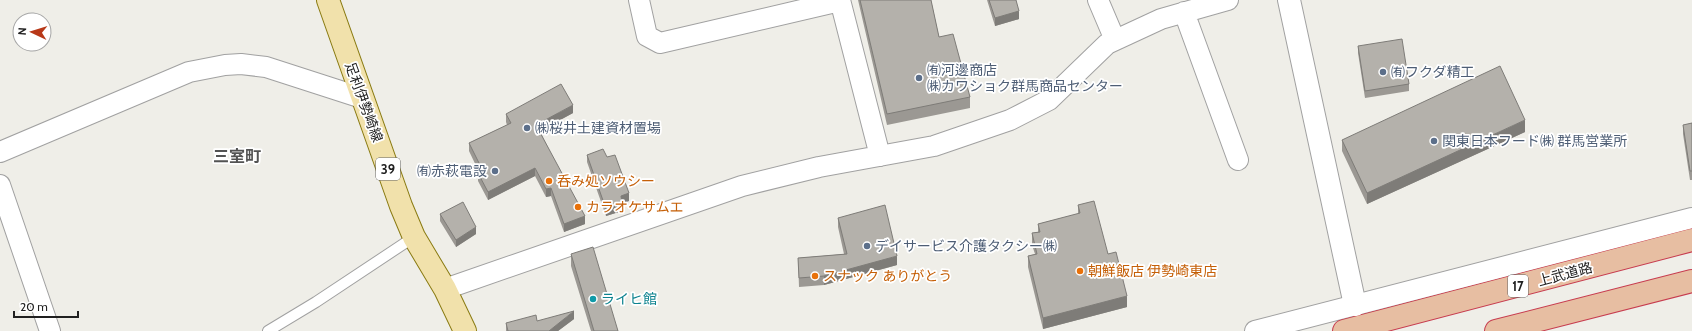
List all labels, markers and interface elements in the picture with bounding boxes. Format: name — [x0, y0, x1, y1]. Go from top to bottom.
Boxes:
north arrow — [12, 12, 52, 52]
text: N — [15, 27, 29, 36]
street label: 足利伊勢崎線 — [341, 59, 387, 145]
place label: ㈲河邊商店 ㈱カワショク群馬商品センター — [927, 61, 1123, 95]
place label: ㈲フクダ精工 — [1391, 63, 1474, 81]
marker: ㈲フクダ精工 — [1378, 67, 1388, 77]
marker: ㈲河邊商店 ㈱カワショク群馬商品センター — [914, 73, 924, 83]
place label: ㈱桜井土建資材置場 — [535, 119, 661, 137]
marker: ㈱桜井土建資材置場 — [522, 123, 532, 133]
place label: 関東日本フード㈱ 群馬営業所 — [1442, 132, 1627, 150]
marker: 関東日本フード㈱ 群馬営業所 — [1429, 136, 1439, 146]
district label: 三室町 — [213, 147, 261, 166]
road number: 39 — [376, 158, 400, 180]
place label: ㈲赤萩電設 — [417, 162, 487, 180]
marker: ㈲赤萩電設 — [490, 166, 500, 176]
place label: 呑み処ソウシー — [557, 172, 655, 190]
marker: 呑み処ソウシー — [544, 176, 554, 186]
place label: カラオケサムエ — [586, 198, 684, 216]
marker: カラオケサムエ — [573, 202, 583, 212]
place label: デイサービス介護タクシー㈱ — [875, 237, 1057, 255]
marker: デイサービス介護タクシー㈱ — [862, 241, 872, 251]
street label: 上武道路 — [1536, 258, 1594, 290]
place label: 朝鮮飯店 伊勢崎東店 — [1088, 262, 1217, 280]
marker: 朝鮮飯店 伊勢崎東店 — [1075, 266, 1085, 276]
place label: スナック ありがとう — [823, 267, 952, 285]
marker: スナック ありがとう — [810, 271, 820, 281]
road number: 17 — [1508, 275, 1528, 297]
place label: ライヒ館 — [601, 290, 657, 308]
scale bar — [14, 293, 78, 319]
marker: ライヒ館 — [588, 294, 598, 304]
text: 20 m — [20, 299, 48, 314]

